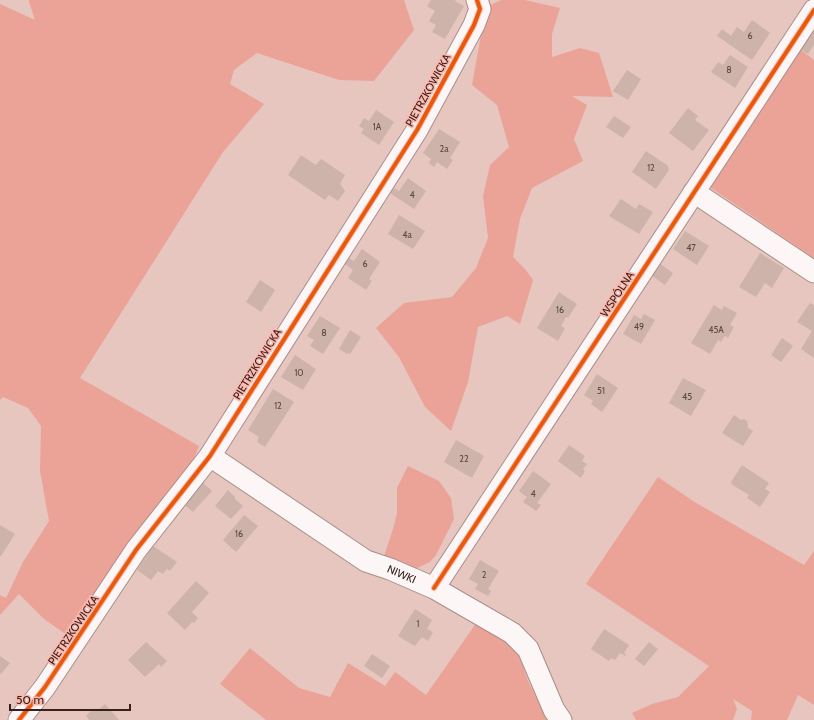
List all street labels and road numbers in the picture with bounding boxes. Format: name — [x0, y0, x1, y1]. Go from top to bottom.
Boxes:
street label: PIETRZKOWICKA — [402, 51, 454, 129]
street label: WSPÓLNA — [597, 268, 637, 319]
street label: PIETRZKOWICKA — [230, 326, 285, 402]
street label: NIWKI — [385, 562, 418, 586]
street label: PIETRZKOWICKA — [45, 592, 102, 668]

